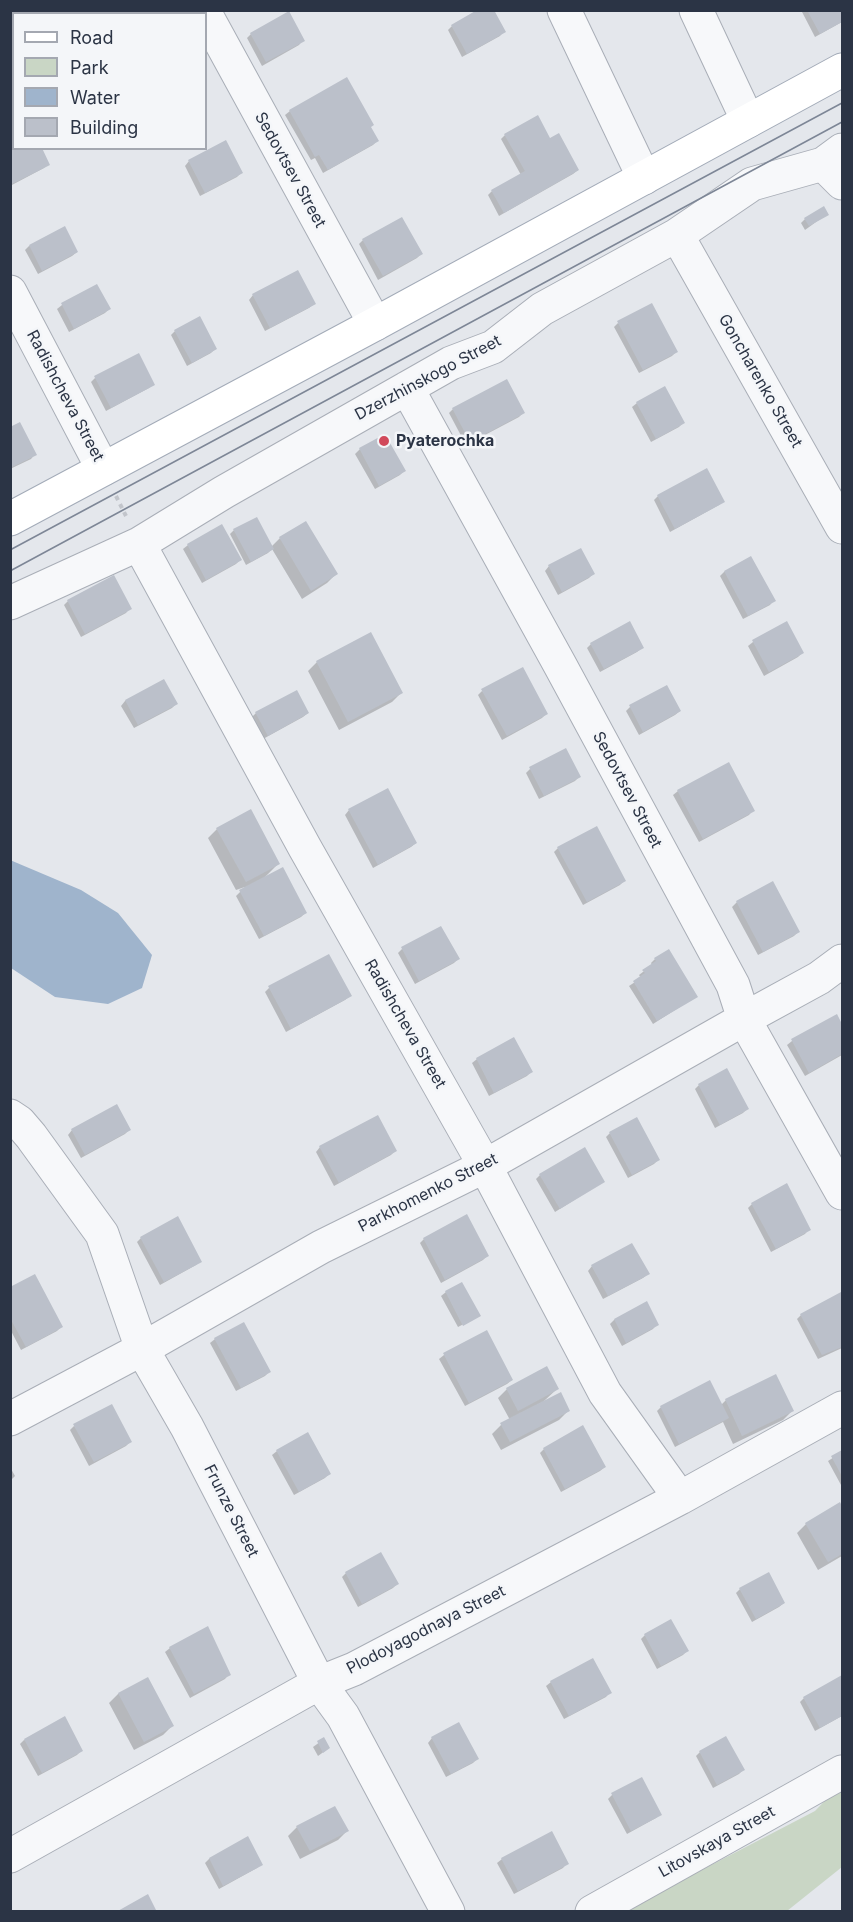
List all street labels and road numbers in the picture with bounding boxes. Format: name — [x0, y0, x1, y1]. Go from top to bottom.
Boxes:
street label: Sedovtsev Street — [250, 109, 330, 231]
street label: Goncharenko Street — [714, 311, 806, 451]
street label: Radishcheva Street — [22, 327, 108, 465]
street label: Dzerzhinskogo Street — [352, 331, 504, 425]
street label: Sedovtsev Street — [588, 729, 666, 851]
street label: Radishcheva Street — [360, 956, 450, 1092]
street label: Parkhomenko Street — [355, 1150, 501, 1236]
street label: Frunze Street — [199, 1461, 263, 1561]
street label: Plodoyagodnaya Street — [343, 1582, 509, 1678]
street label: Litovskaya Street — [656, 1802, 778, 1882]

